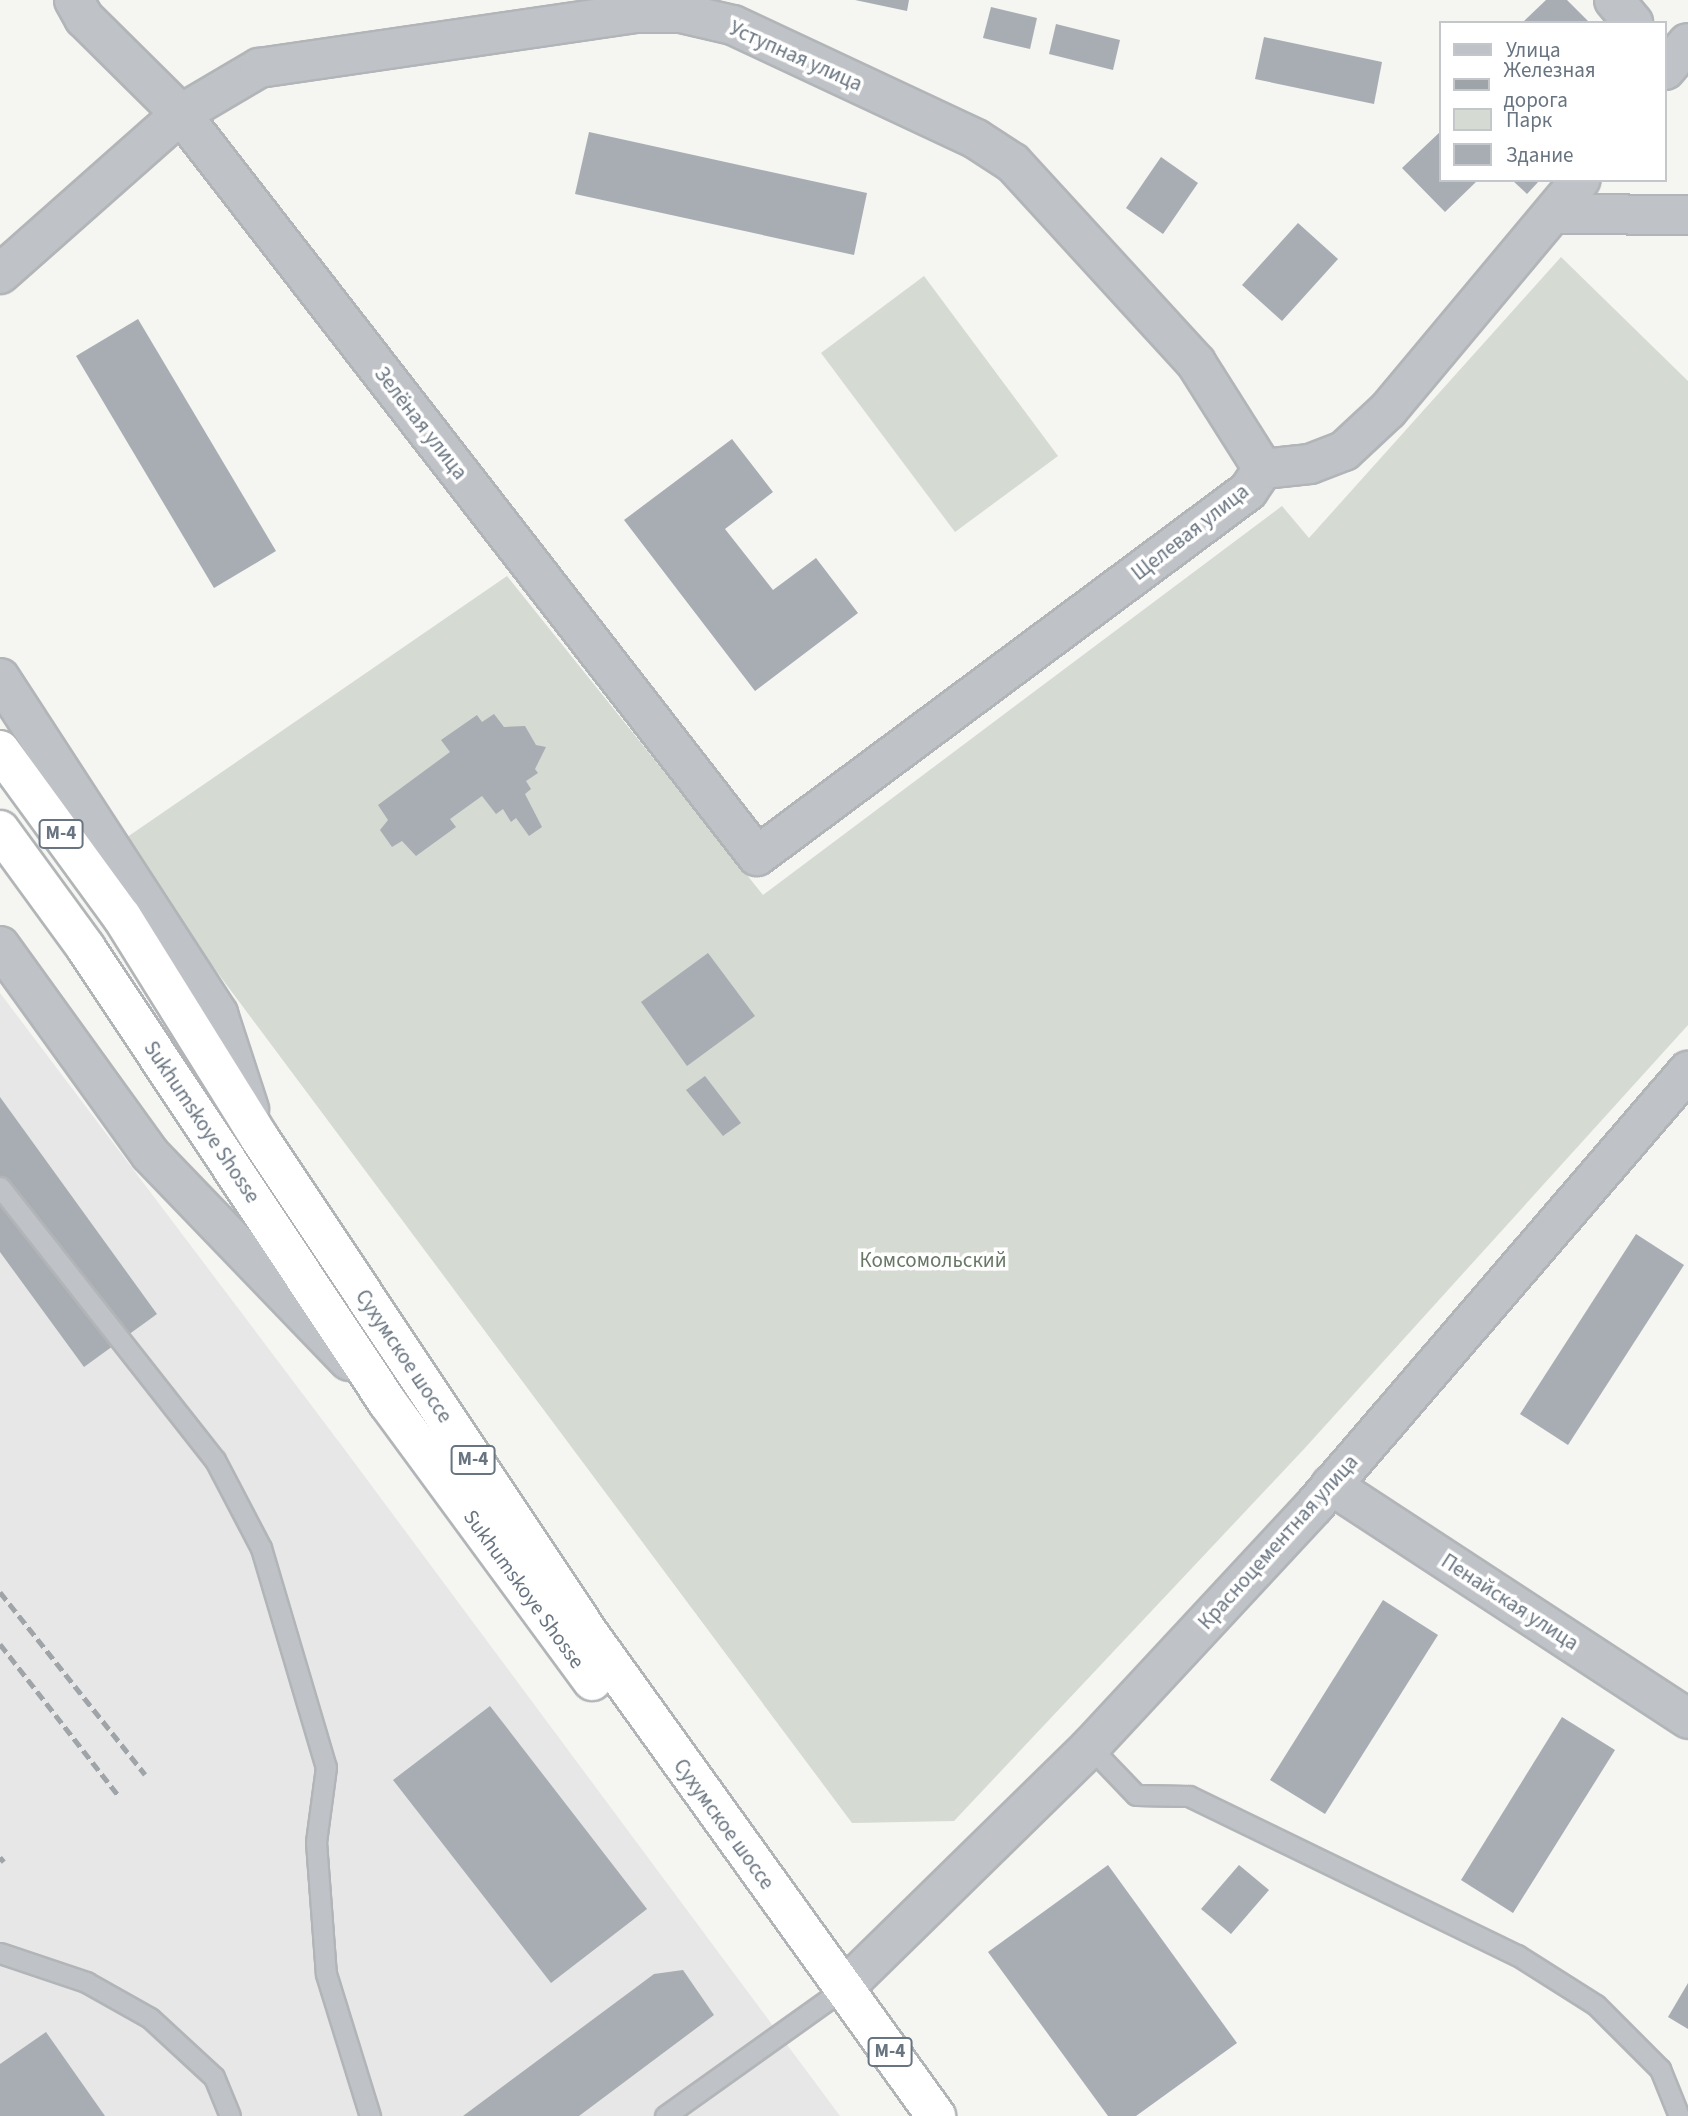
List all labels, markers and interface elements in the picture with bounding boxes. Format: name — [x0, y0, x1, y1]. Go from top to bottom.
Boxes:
street label: Уступная улица — [726, 15, 866, 97]
legend — [1440, 21, 1667, 182]
text: Улица — [1506, 35, 1561, 65]
text: Железная дорога — [1504, 55, 1596, 115]
text: Парк — [1506, 105, 1552, 135]
text: Здание — [1506, 140, 1574, 170]
street label: Зелёная улица — [369, 362, 473, 484]
street label: Щелевая улица — [1126, 478, 1254, 586]
road number: М-4 — [38, 818, 84, 849]
street label: Sukhumskoye Shosse — [139, 1036, 265, 1208]
park label: Комсомольский — [859, 1247, 1007, 1273]
street label: Сухумское шоссе — [350, 1285, 458, 1427]
road number: М-4 — [450, 1444, 496, 1476]
street label: Красноцементная улица — [1193, 1449, 1363, 1635]
street label: Sukhumskoye Shosse — [458, 1505, 590, 1673]
street label: Пенайская улица — [1437, 1548, 1583, 1656]
street label: Сухумское шоссе — [668, 1754, 780, 1894]
road number: М-4 — [867, 2036, 913, 2068]

